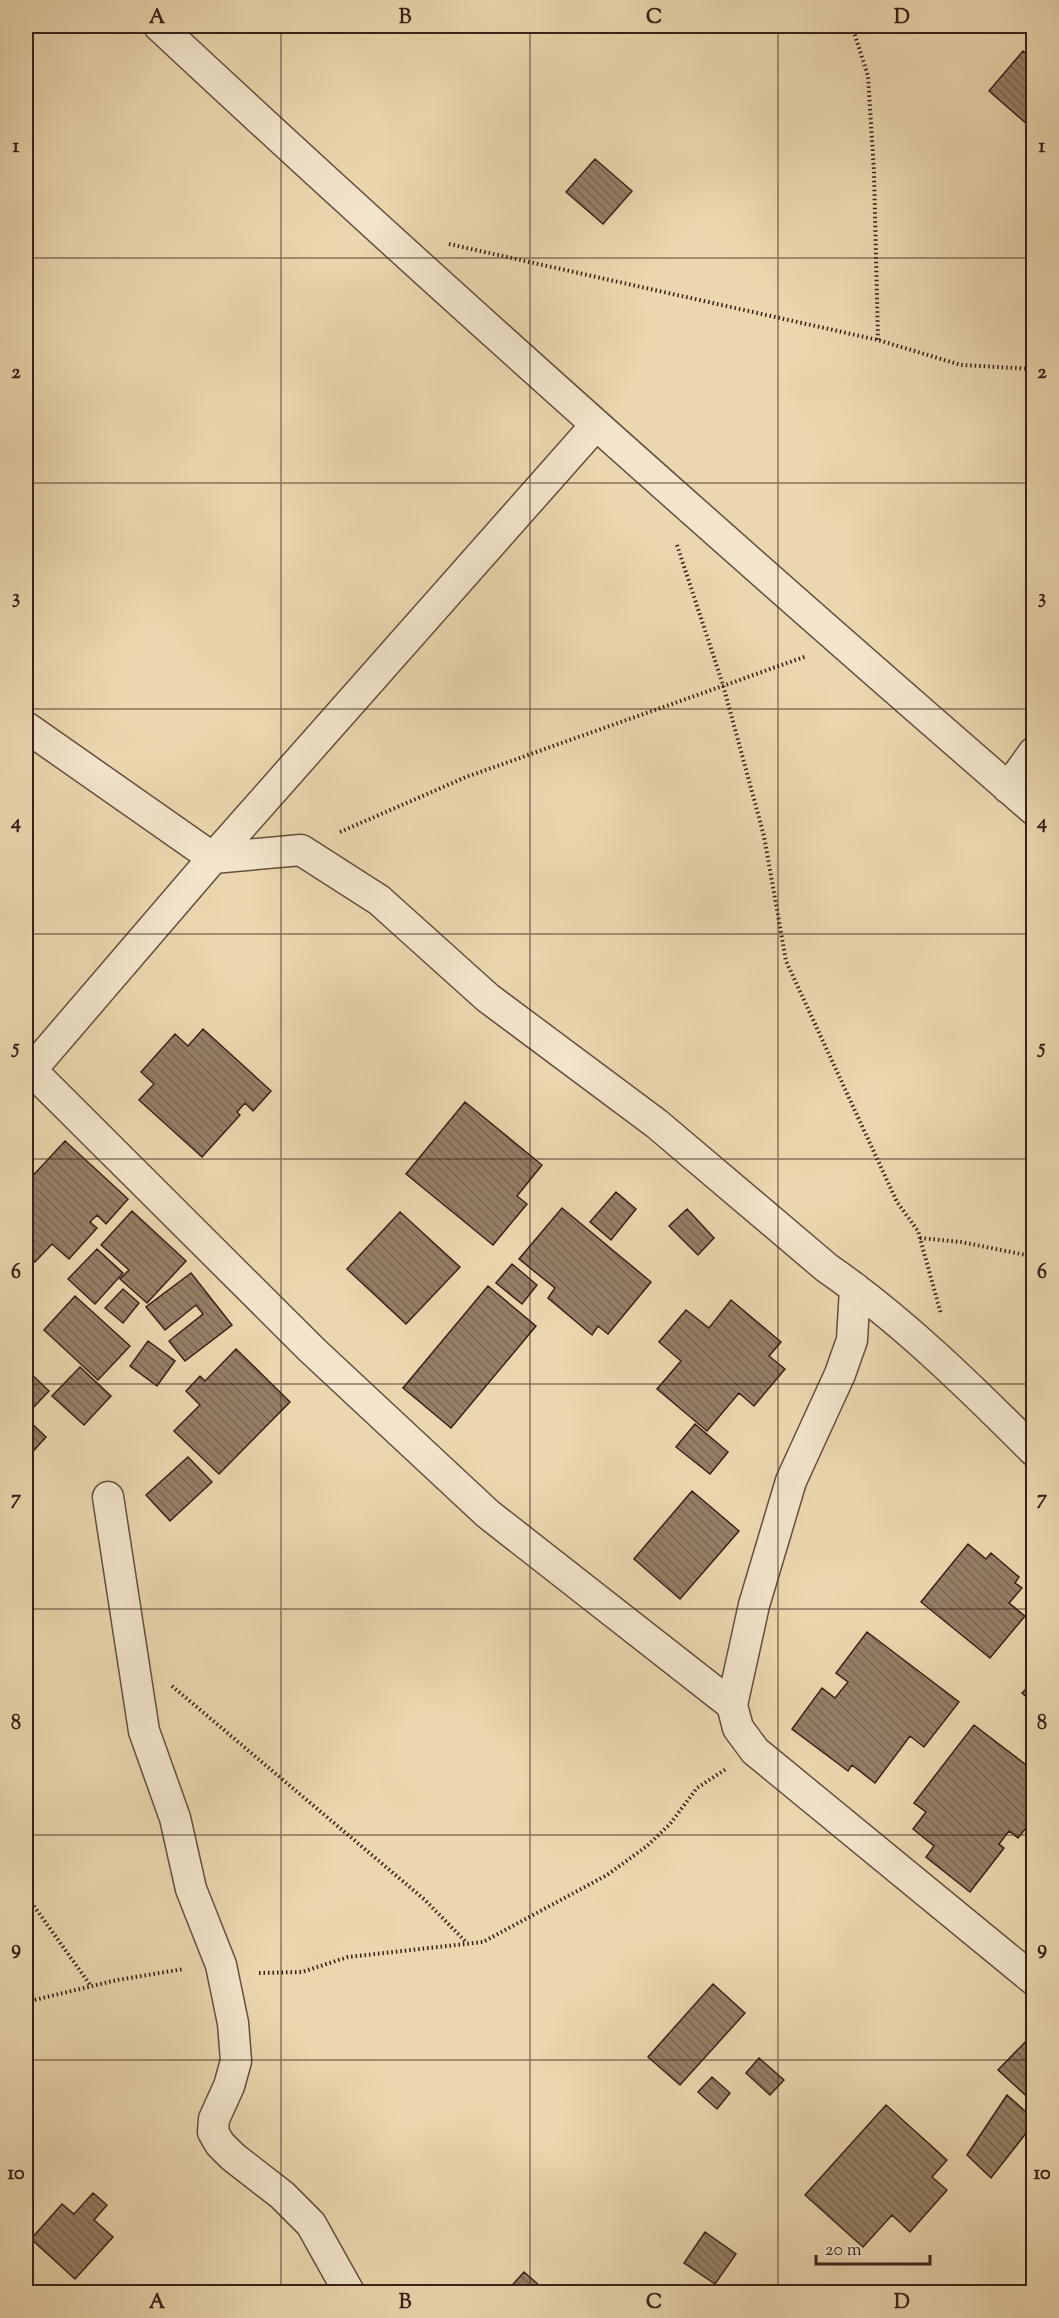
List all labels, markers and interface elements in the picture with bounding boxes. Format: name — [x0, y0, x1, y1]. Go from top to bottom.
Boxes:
text: A — [149, 4, 166, 33]
text: B — [399, 4, 412, 33]
text: C — [646, 4, 662, 33]
text: D — [894, 4, 910, 33]
text: 1 — [13, 133, 20, 162]
text: 1 — [1039, 133, 1046, 162]
text: 2 — [11, 359, 21, 388]
text: 2 — [1037, 359, 1047, 388]
text: 3 — [12, 584, 20, 613]
text: 3 — [1038, 584, 1046, 613]
text: 4 — [10, 809, 21, 838]
text: 4 — [1036, 809, 1047, 838]
text: 5 — [11, 1034, 20, 1063]
text: 5 — [1037, 1034, 1046, 1063]
text: 6 — [11, 1259, 21, 1288]
text: 6 — [1037, 1259, 1047, 1288]
text: 7 — [11, 1485, 22, 1514]
text: 7 — [1037, 1485, 1048, 1514]
text: 8 — [11, 1710, 21, 1739]
text: 8 — [1037, 1710, 1047, 1739]
text: 9 — [11, 1935, 21, 1964]
text: 9 — [1037, 1935, 1047, 1964]
text: 10 — [7, 2160, 25, 2189]
text: 10 — [1033, 2160, 1051, 2189]
scale bar — [816, 2228, 930, 2266]
text: 20 m — [825, 2238, 862, 2264]
text: A — [149, 2289, 166, 2318]
text: B — [399, 2289, 412, 2318]
text: C — [646, 2289, 662, 2318]
text: D — [894, 2289, 910, 2318]

